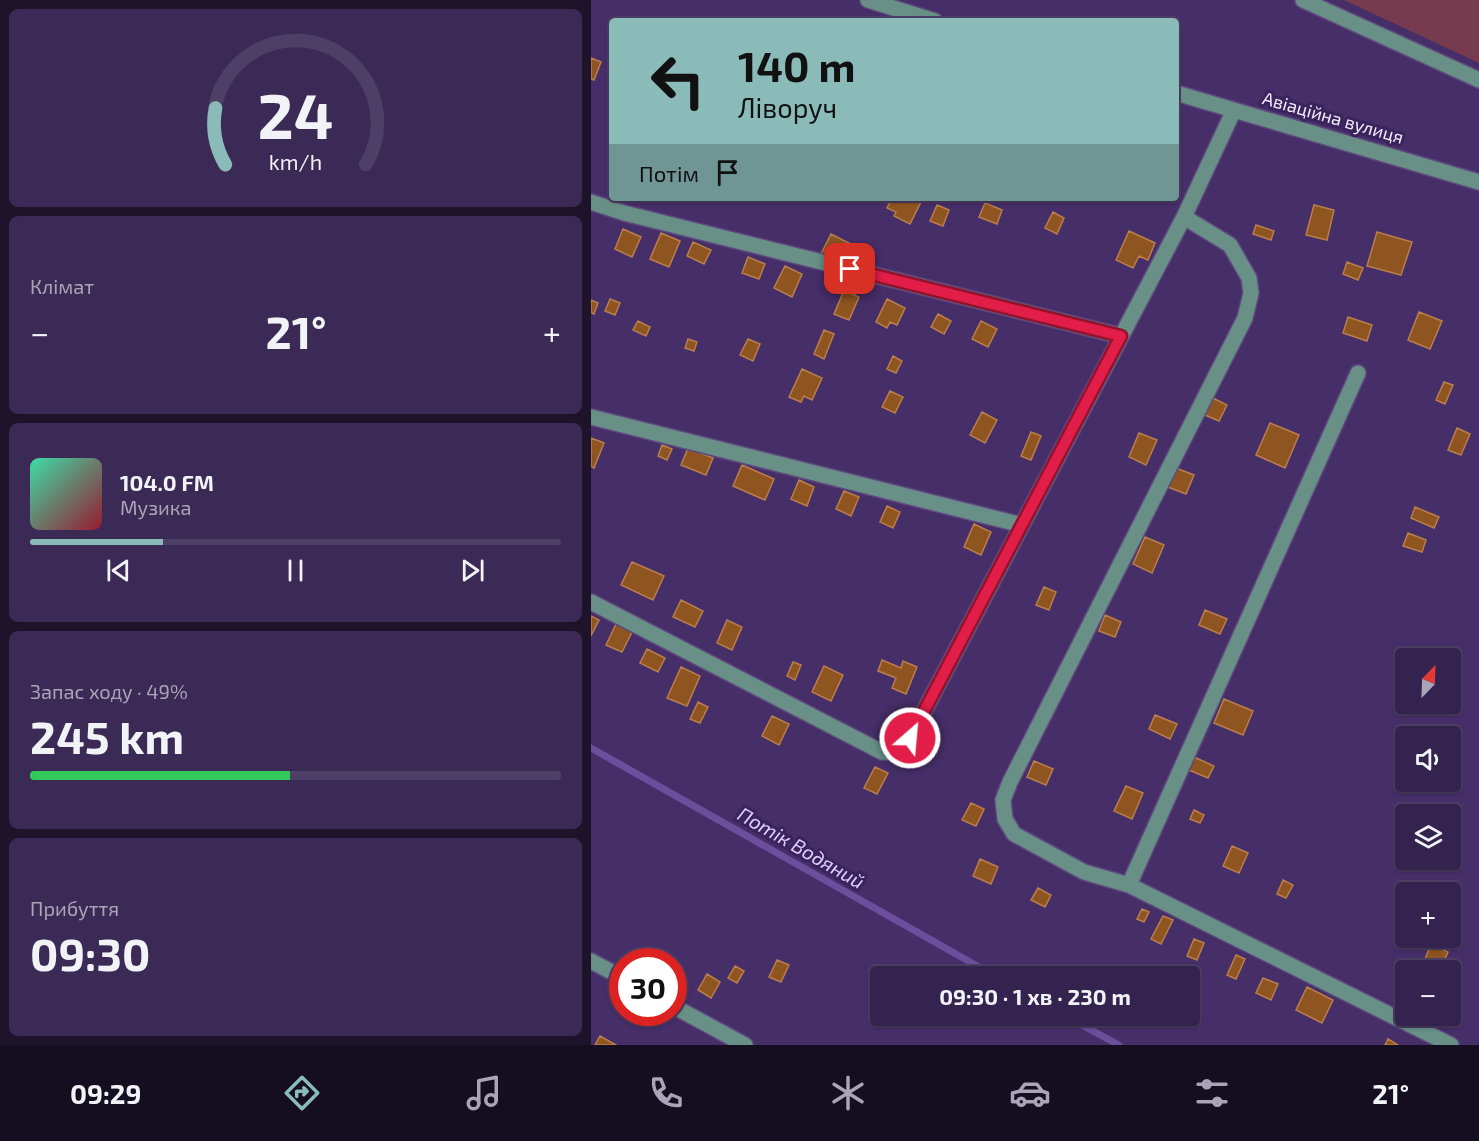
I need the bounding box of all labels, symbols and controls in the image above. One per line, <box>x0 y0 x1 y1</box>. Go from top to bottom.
text: 140 m <box>738 40 855 90</box>
icon: left <box>639 42 717 120</box>
text: 24 <box>257 77 333 152</box>
street label: Авіаційна вулиця <box>1260 86 1406 148</box>
text: Ліворуч <box>738 91 837 123</box>
text: km/h <box>269 149 322 174</box>
icon: arrive <box>711 156 744 189</box>
text: Потім <box>639 160 699 186</box>
pin <box>824 243 875 294</box>
icon: arrive <box>833 252 866 285</box>
text: Клімат <box>30 274 94 298</box>
text: 21° <box>266 304 327 358</box>
text: − <box>30 312 49 352</box>
text: + <box>543 312 561 352</box>
text: 104.0 FM <box>120 469 214 495</box>
text: Музика <box>120 495 192 519</box>
icon: previous <box>102 554 135 587</box>
icon: pause <box>279 554 312 587</box>
icon: next <box>456 554 489 587</box>
north arrow <box>1395 648 1461 714</box>
map controls <box>1395 648 1461 1026</box>
text: Запас ходу · 49% <box>30 679 188 703</box>
position arrow <box>878 706 942 770</box>
text: 245 km <box>30 709 184 763</box>
button: sound <box>1395 726 1461 792</box>
water label: Потік Водяний <box>734 801 869 893</box>
button: layers <box>1395 804 1461 870</box>
button: + <box>1395 882 1461 948</box>
text: Прибуття <box>30 896 119 920</box>
text: 09:30 <box>30 926 150 980</box>
speed limit sign: 30 <box>609 948 687 1026</box>
button: − <box>1395 960 1461 1026</box>
text: 09:30 · 1 хв · 230 m <box>939 983 1131 1009</box>
icon: directions <box>281 1072 323 1114</box>
icon: music <box>463 1072 505 1114</box>
icon: phone <box>645 1072 687 1114</box>
icon: climate <box>827 1072 869 1114</box>
icon: car <box>1009 1072 1051 1114</box>
icon: filters <box>1191 1072 1233 1114</box>
text: 09:29 <box>70 1077 141 1109</box>
text: 21° <box>1372 1077 1409 1109</box>

